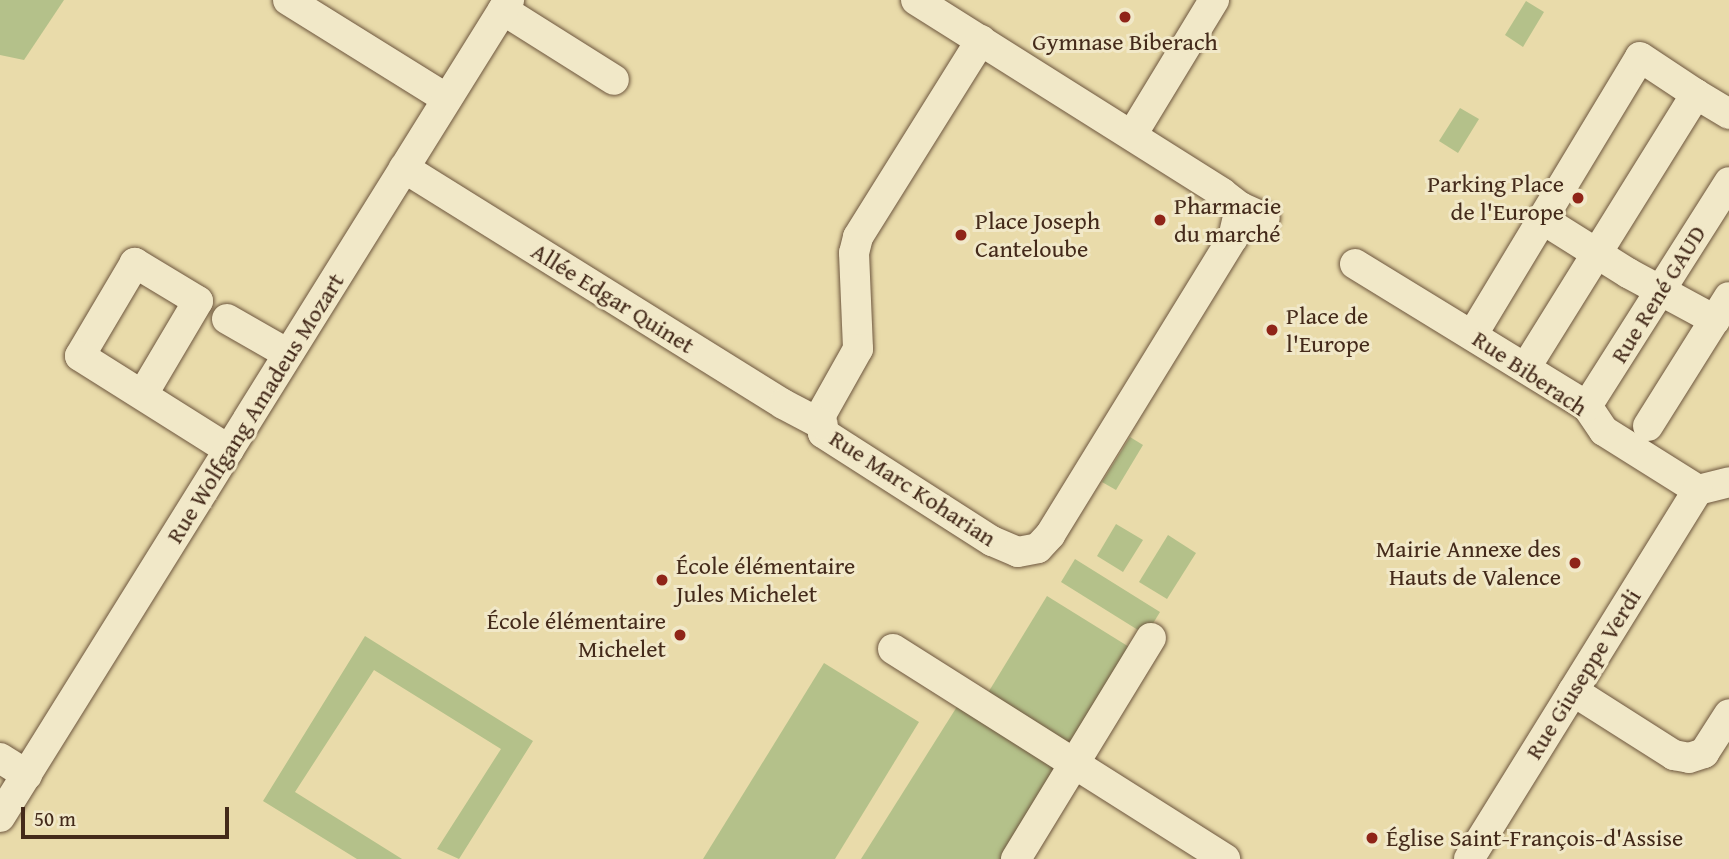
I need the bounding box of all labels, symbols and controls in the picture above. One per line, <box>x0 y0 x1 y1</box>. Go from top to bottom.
marker: Gymnase Biberach <box>1117 9 1133 25</box>
place label: Gymnase Biberach <box>1032 28 1218 56</box>
place label: Parking Place de l'Europe <box>1427 170 1564 226</box>
marker: Parking Place de l'Europe <box>1570 190 1586 206</box>
place label: Pharmacie du marché <box>1174 192 1281 248</box>
place label: Place Joseph Canteloube <box>975 207 1100 263</box>
marker: Pharmacie du marché <box>1152 212 1168 228</box>
street label: Rue René GAUD <box>1604 220 1712 368</box>
marker: Place Joseph Canteloube <box>953 227 969 243</box>
street label: Allée Edgar Quinet <box>526 236 700 360</box>
street label: Rue Wolfgang Amadeus Mozart <box>160 268 350 548</box>
place label: Place de l'Europe <box>1286 302 1370 358</box>
marker: Place de l'Europe <box>1264 322 1280 338</box>
street label: Rue Biberach <box>1467 324 1593 422</box>
street label: Rue Marc Koharian <box>824 423 1002 553</box>
place label: Mairie Annexe des Hauts de Valence <box>1376 535 1561 591</box>
place label: École élémentaire Jules Michelet <box>676 552 855 608</box>
marker: Mairie Annexe des Hauts de Valence <box>1567 555 1583 571</box>
marker: École élémentaire Jules Michelet <box>654 572 670 588</box>
street label: Rue Giuseppe Verdi <box>1519 584 1647 764</box>
place label: École élémentaire Michelet <box>487 607 666 663</box>
marker: École élémentaire Michelet <box>672 627 688 643</box>
scale bar <box>24 792 233 836</box>
text: 50 m <box>34 803 76 834</box>
place label: Église Saint-François-d'Assise <box>1386 824 1683 852</box>
marker: Église Saint-François-d'Assise <box>1364 830 1380 846</box>

